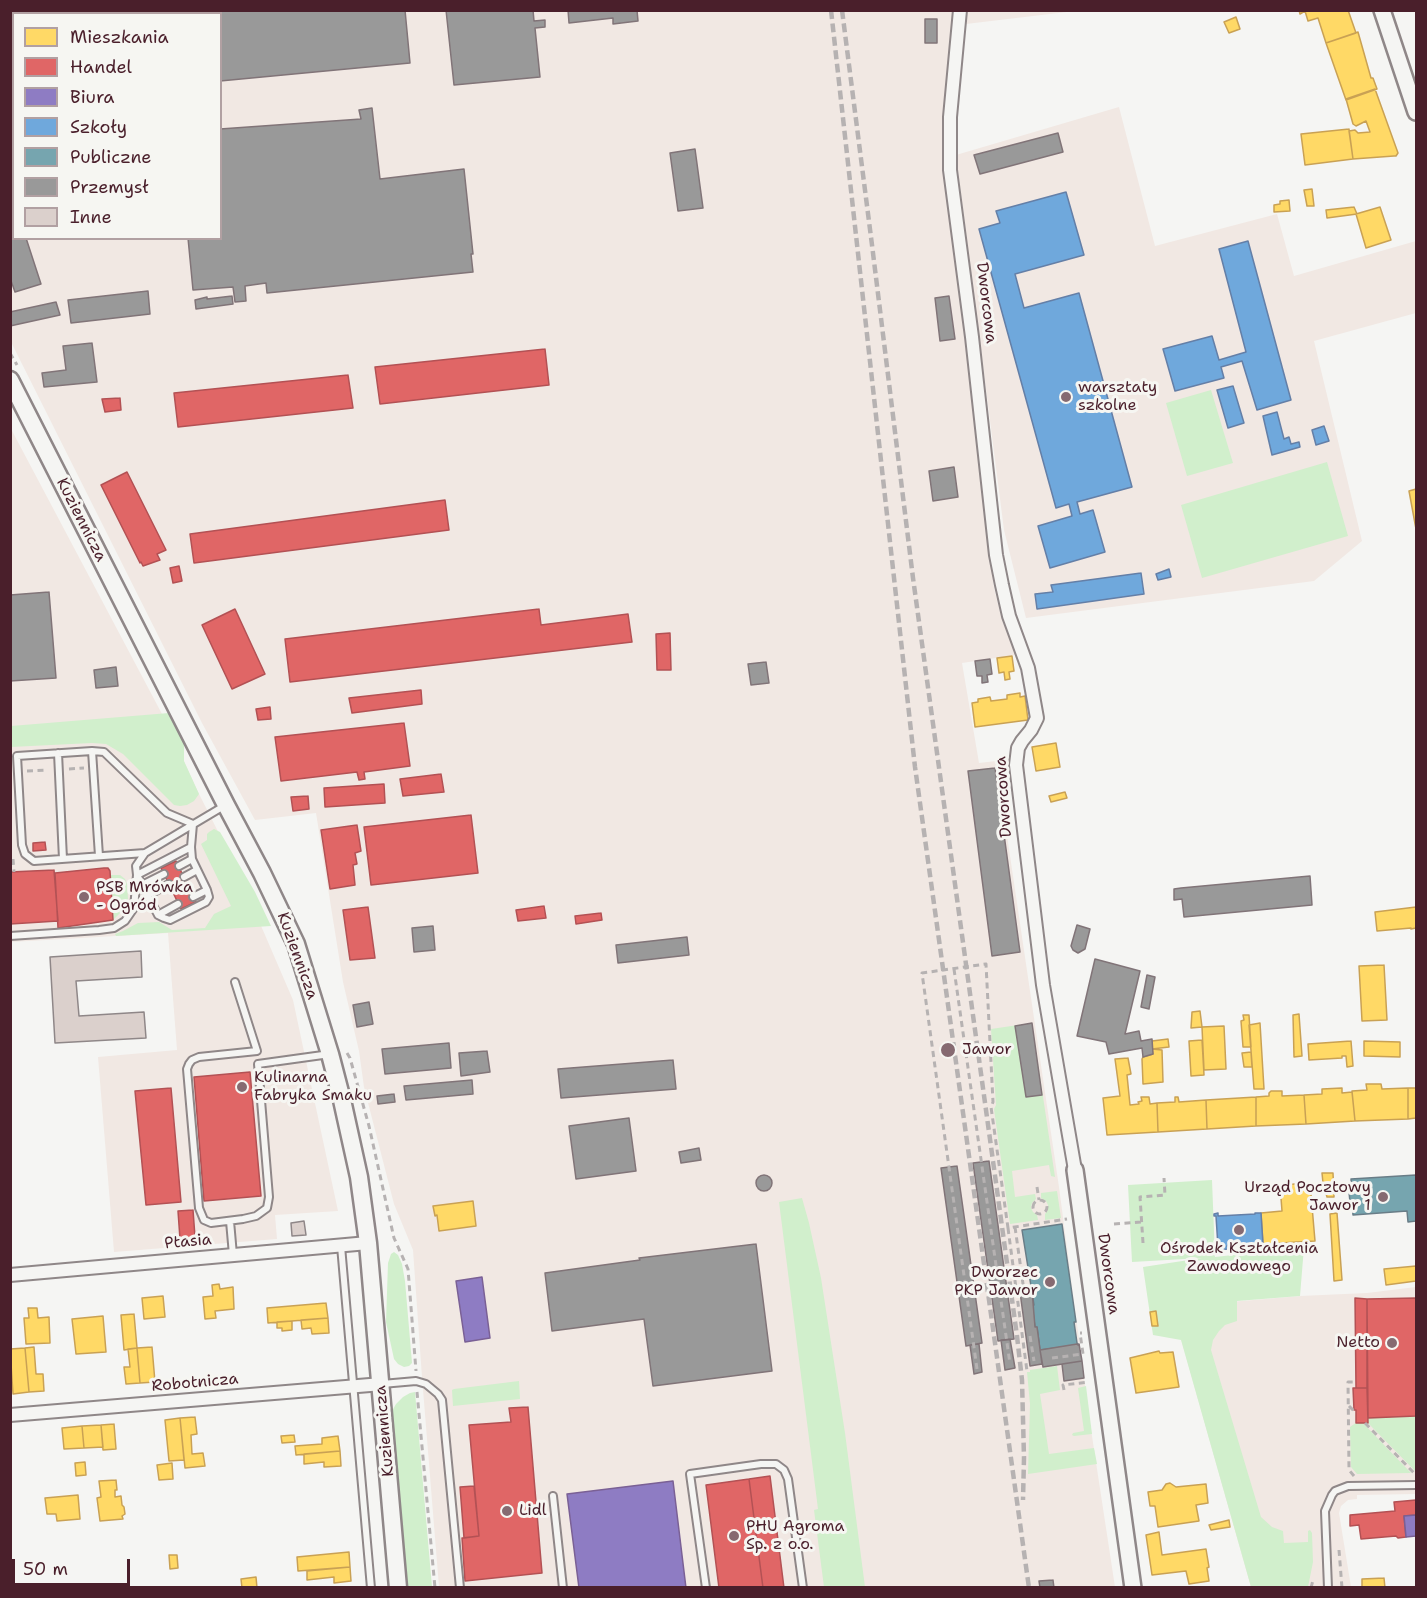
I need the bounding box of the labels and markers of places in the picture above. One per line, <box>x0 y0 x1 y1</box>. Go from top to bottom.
place label: warsztaty szkolne <box>1078 378 1157 416</box>
marker: warsztaty szkolne <box>1059 390 1073 404</box>
place label: PSB Mrówka - Ogród <box>96 878 193 916</box>
marker: PSB Mrówka - Ogród <box>77 890 91 904</box>
place label: Jawor <box>962 1040 1012 1060</box>
marker: Jawor <box>939 1041 957 1059</box>
place label: Kulinarna Fabryka Smaku <box>254 1068 372 1106</box>
marker: Kulinarna Fabryka Smaku <box>235 1080 249 1094</box>
place label: Urząd Pocztowy Jawor 1 <box>1244 1178 1371 1216</box>
marker: Urząd Pocztowy Jawor 1 <box>1376 1190 1390 1204</box>
marker: Ośrodek Kształcenia Zawodowego <box>1232 1223 1246 1237</box>
place label: Ośrodek Kształcenia Zawodowego <box>1160 1239 1318 1277</box>
place label: Dworzec PKP Jawor <box>954 1263 1038 1301</box>
marker: Dworzec PKP Jawor <box>1043 1275 1057 1289</box>
place label: Netto <box>1336 1333 1380 1353</box>
marker: Netto <box>1385 1336 1399 1350</box>
place label: Lidl <box>519 1501 547 1521</box>
marker: Lidl <box>500 1504 514 1518</box>
place label: PHU Agroma Sp. z o.o. <box>746 1517 844 1555</box>
marker: PHU Agroma Sp. z o.o. <box>727 1529 741 1543</box>

